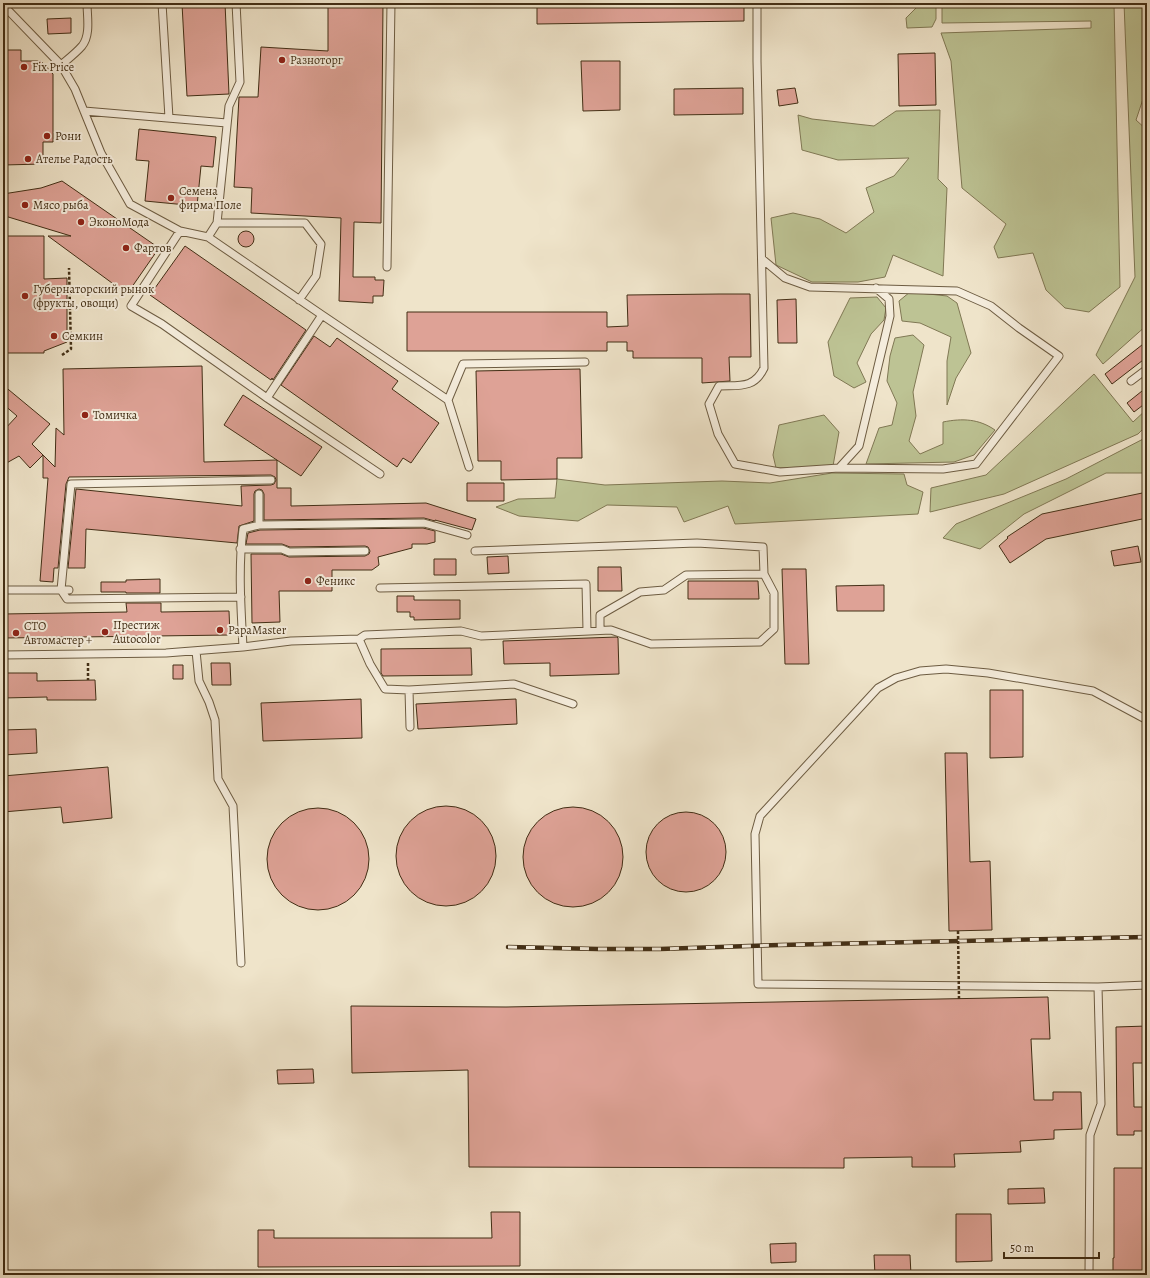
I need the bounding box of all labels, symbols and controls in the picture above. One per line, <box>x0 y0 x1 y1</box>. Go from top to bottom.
place label: Разноторг <box>290 52 343 68</box>
marker: Разноторг <box>277 55 287 65</box>
place label: Fix Price <box>32 59 74 75</box>
marker: Fix Price <box>19 62 29 72</box>
place label: Рони <box>55 128 81 144</box>
marker: Рони <box>42 131 52 141</box>
place label: Ателье Радость <box>35 151 113 167</box>
marker: Ателье Радость <box>23 154 33 164</box>
place label: Семена фирма Поле <box>179 183 241 213</box>
marker: Семена фирма Поле <box>166 193 176 203</box>
place label: Мясо рыба <box>33 197 89 213</box>
marker: Мясо рыба <box>20 200 30 210</box>
place label: ЭконоМода <box>89 214 149 230</box>
marker: ЭконоМода <box>76 217 86 227</box>
place label: Фартов <box>134 240 172 256</box>
marker: Фартов <box>121 243 131 253</box>
place label: Губернаторский рынок (фрукты, овощи) <box>33 281 154 311</box>
marker: Губернаторский рынок (фрукты, овощи) <box>20 291 30 301</box>
place label: Семкин <box>62 328 103 344</box>
marker: Семкин <box>49 331 59 341</box>
place label: Томичка <box>93 407 138 423</box>
marker: Томичка <box>80 410 90 420</box>
place label: Феникс <box>316 573 355 589</box>
marker: Феникс <box>303 576 313 586</box>
place label: Престиж Autocolor <box>112 617 161 647</box>
place label: СТО Автомастер + <box>23 618 92 648</box>
place label: PapaMaster <box>228 622 287 638</box>
marker: PapaMaster <box>215 625 225 635</box>
marker: Престиж Autocolor <box>100 627 110 637</box>
marker: СТО Автомастер + <box>11 628 21 638</box>
scale bar <box>1004 1234 1099 1260</box>
text: 50 m <box>1010 1240 1034 1256</box>

